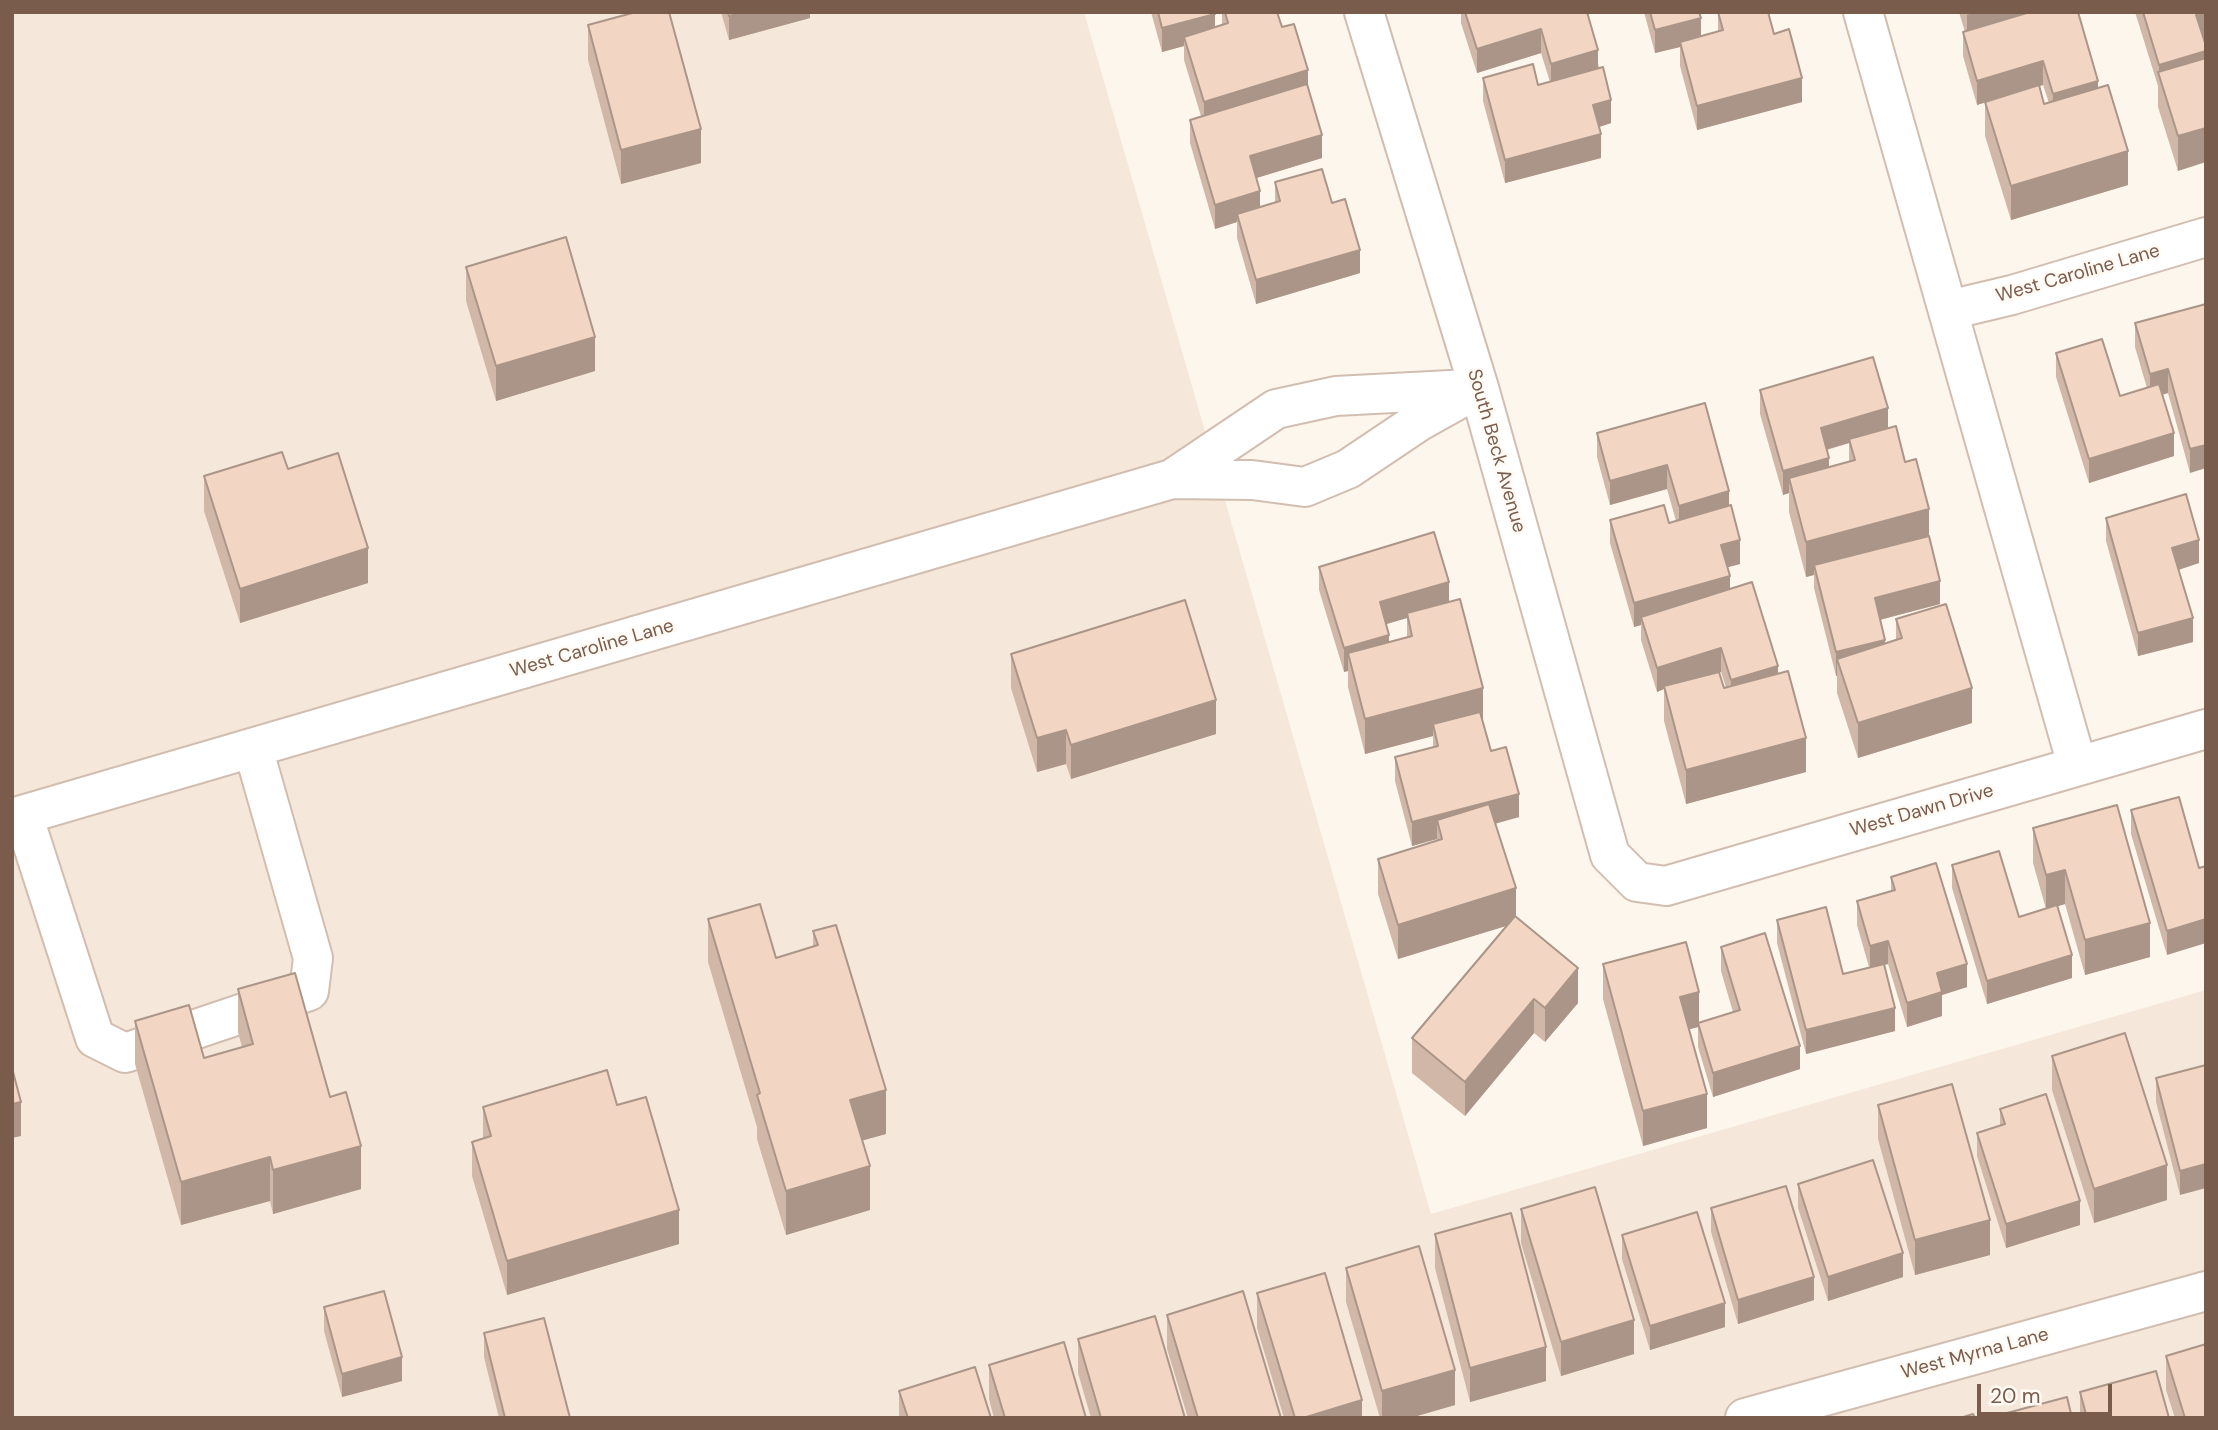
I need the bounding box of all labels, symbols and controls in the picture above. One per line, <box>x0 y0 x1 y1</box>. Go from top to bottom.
street label: West Caroline Lane <box>1993 240 2163 308</box>
street label: South Beck Avenue <box>1462 367 1530 535</box>
street label: West Caroline Lane <box>507 615 677 683</box>
street label: West Dawn Drive <box>1847 780 1997 842</box>
street label: West Myrna Lane <box>1899 1323 2051 1385</box>
scale bar <box>1980 1370 2115 1414</box>
text: 20 m <box>1990 1382 2041 1410</box>

